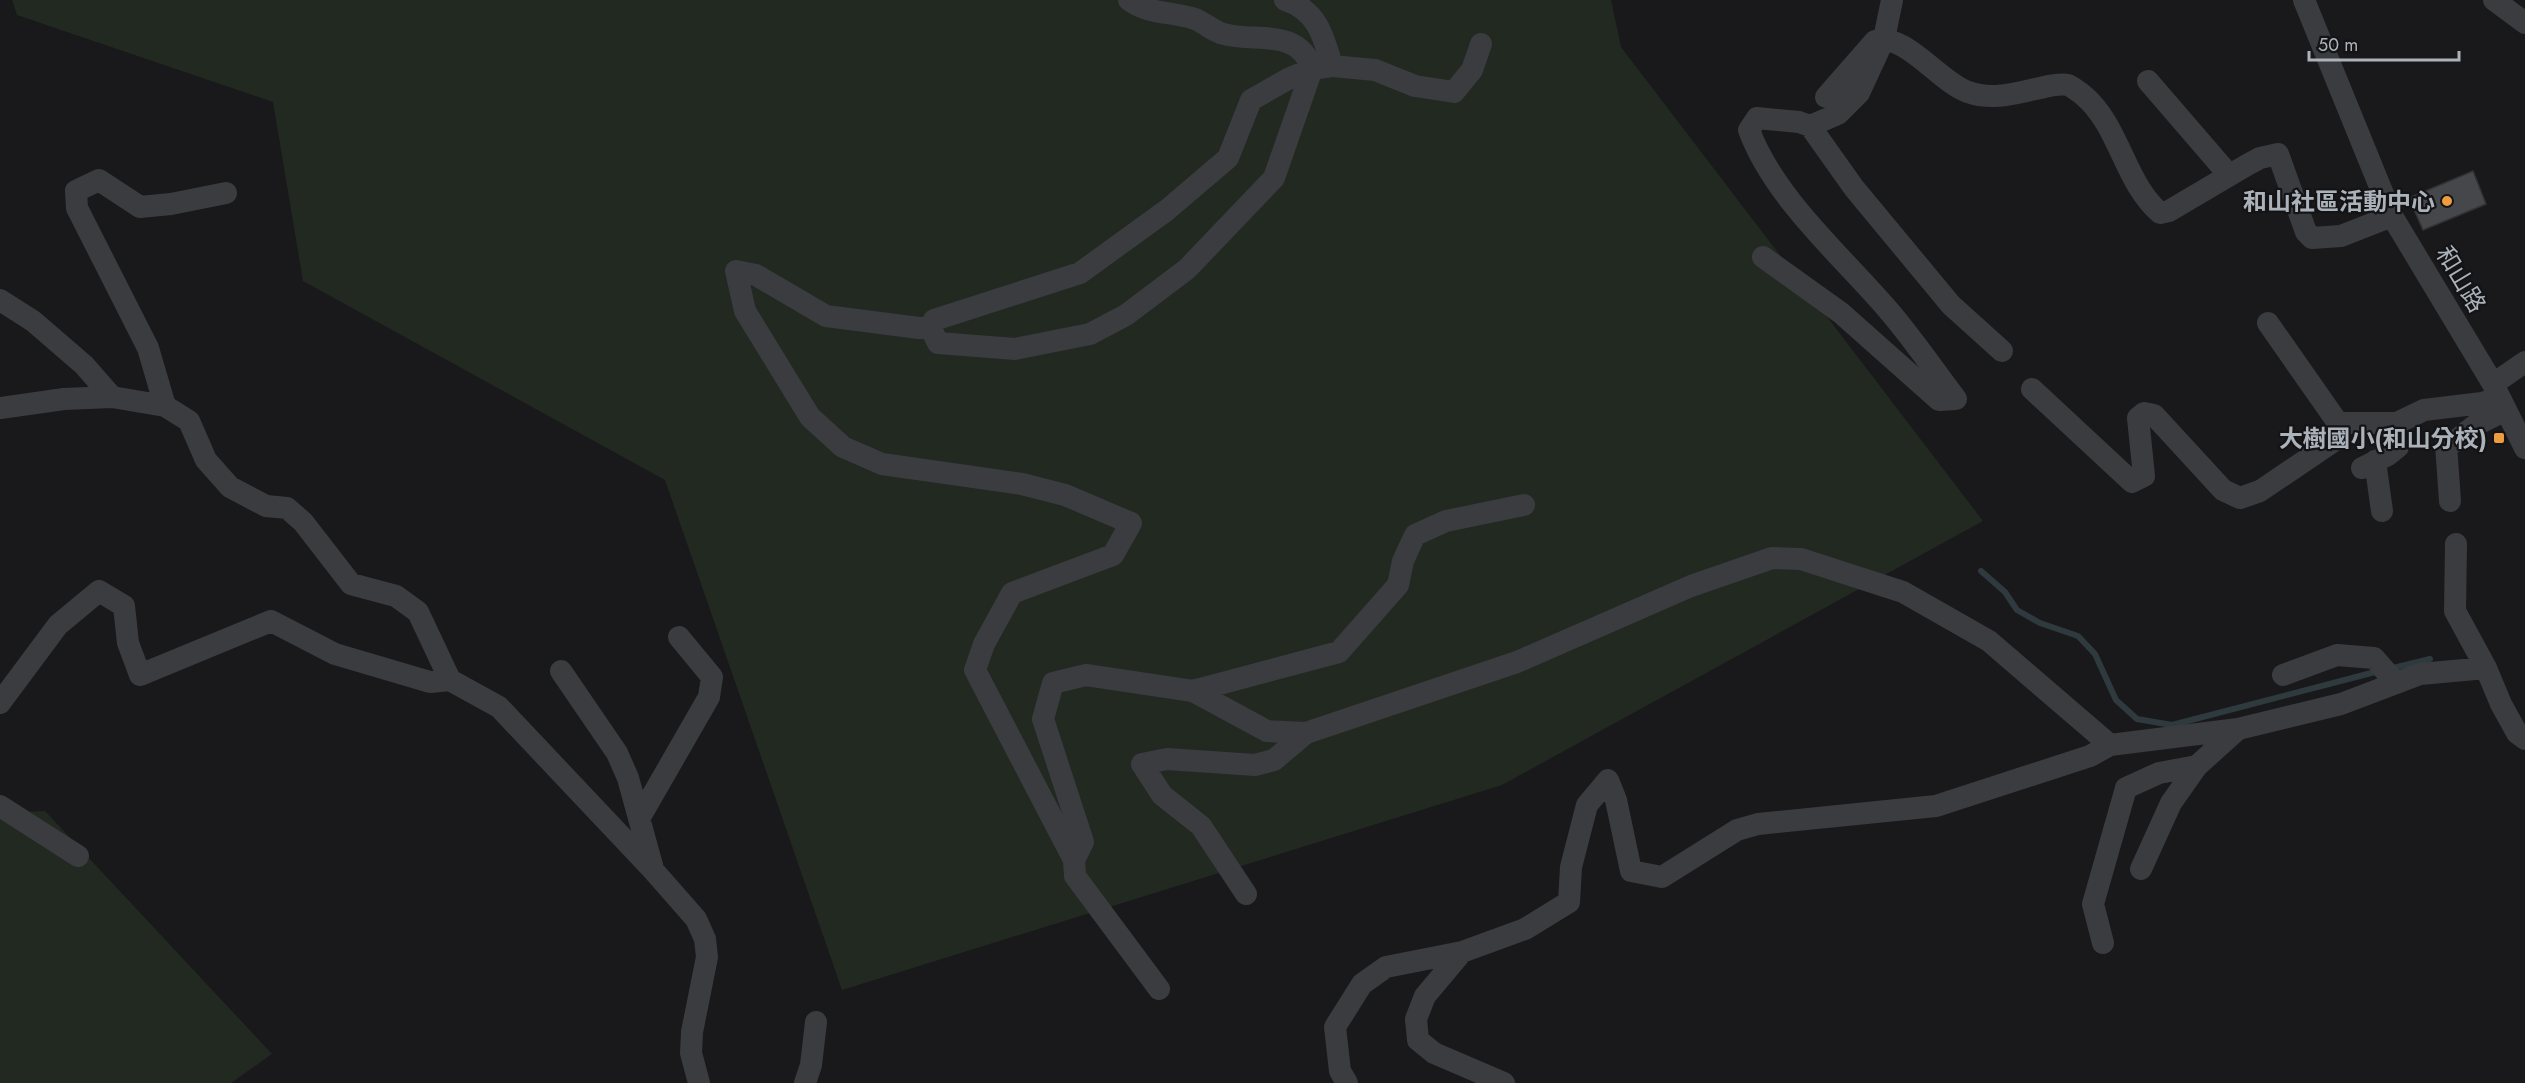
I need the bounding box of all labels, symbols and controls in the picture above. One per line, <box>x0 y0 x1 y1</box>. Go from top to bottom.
scale bar <box>2309 24 2459 62</box>
text: 50 m <box>2318 32 2358 58</box>
place label: 和山社區活動中心 <box>2243 184 2435 219</box>
marker: 和山社區活動中心 <box>2440 194 2454 208</box>
street label: 和山路 <box>2427 239 2495 319</box>
place label: 大樹國小(和山分校) <box>2279 421 2487 456</box>
marker: 大樹國小(和山分校) <box>2492 431 2506 445</box>

